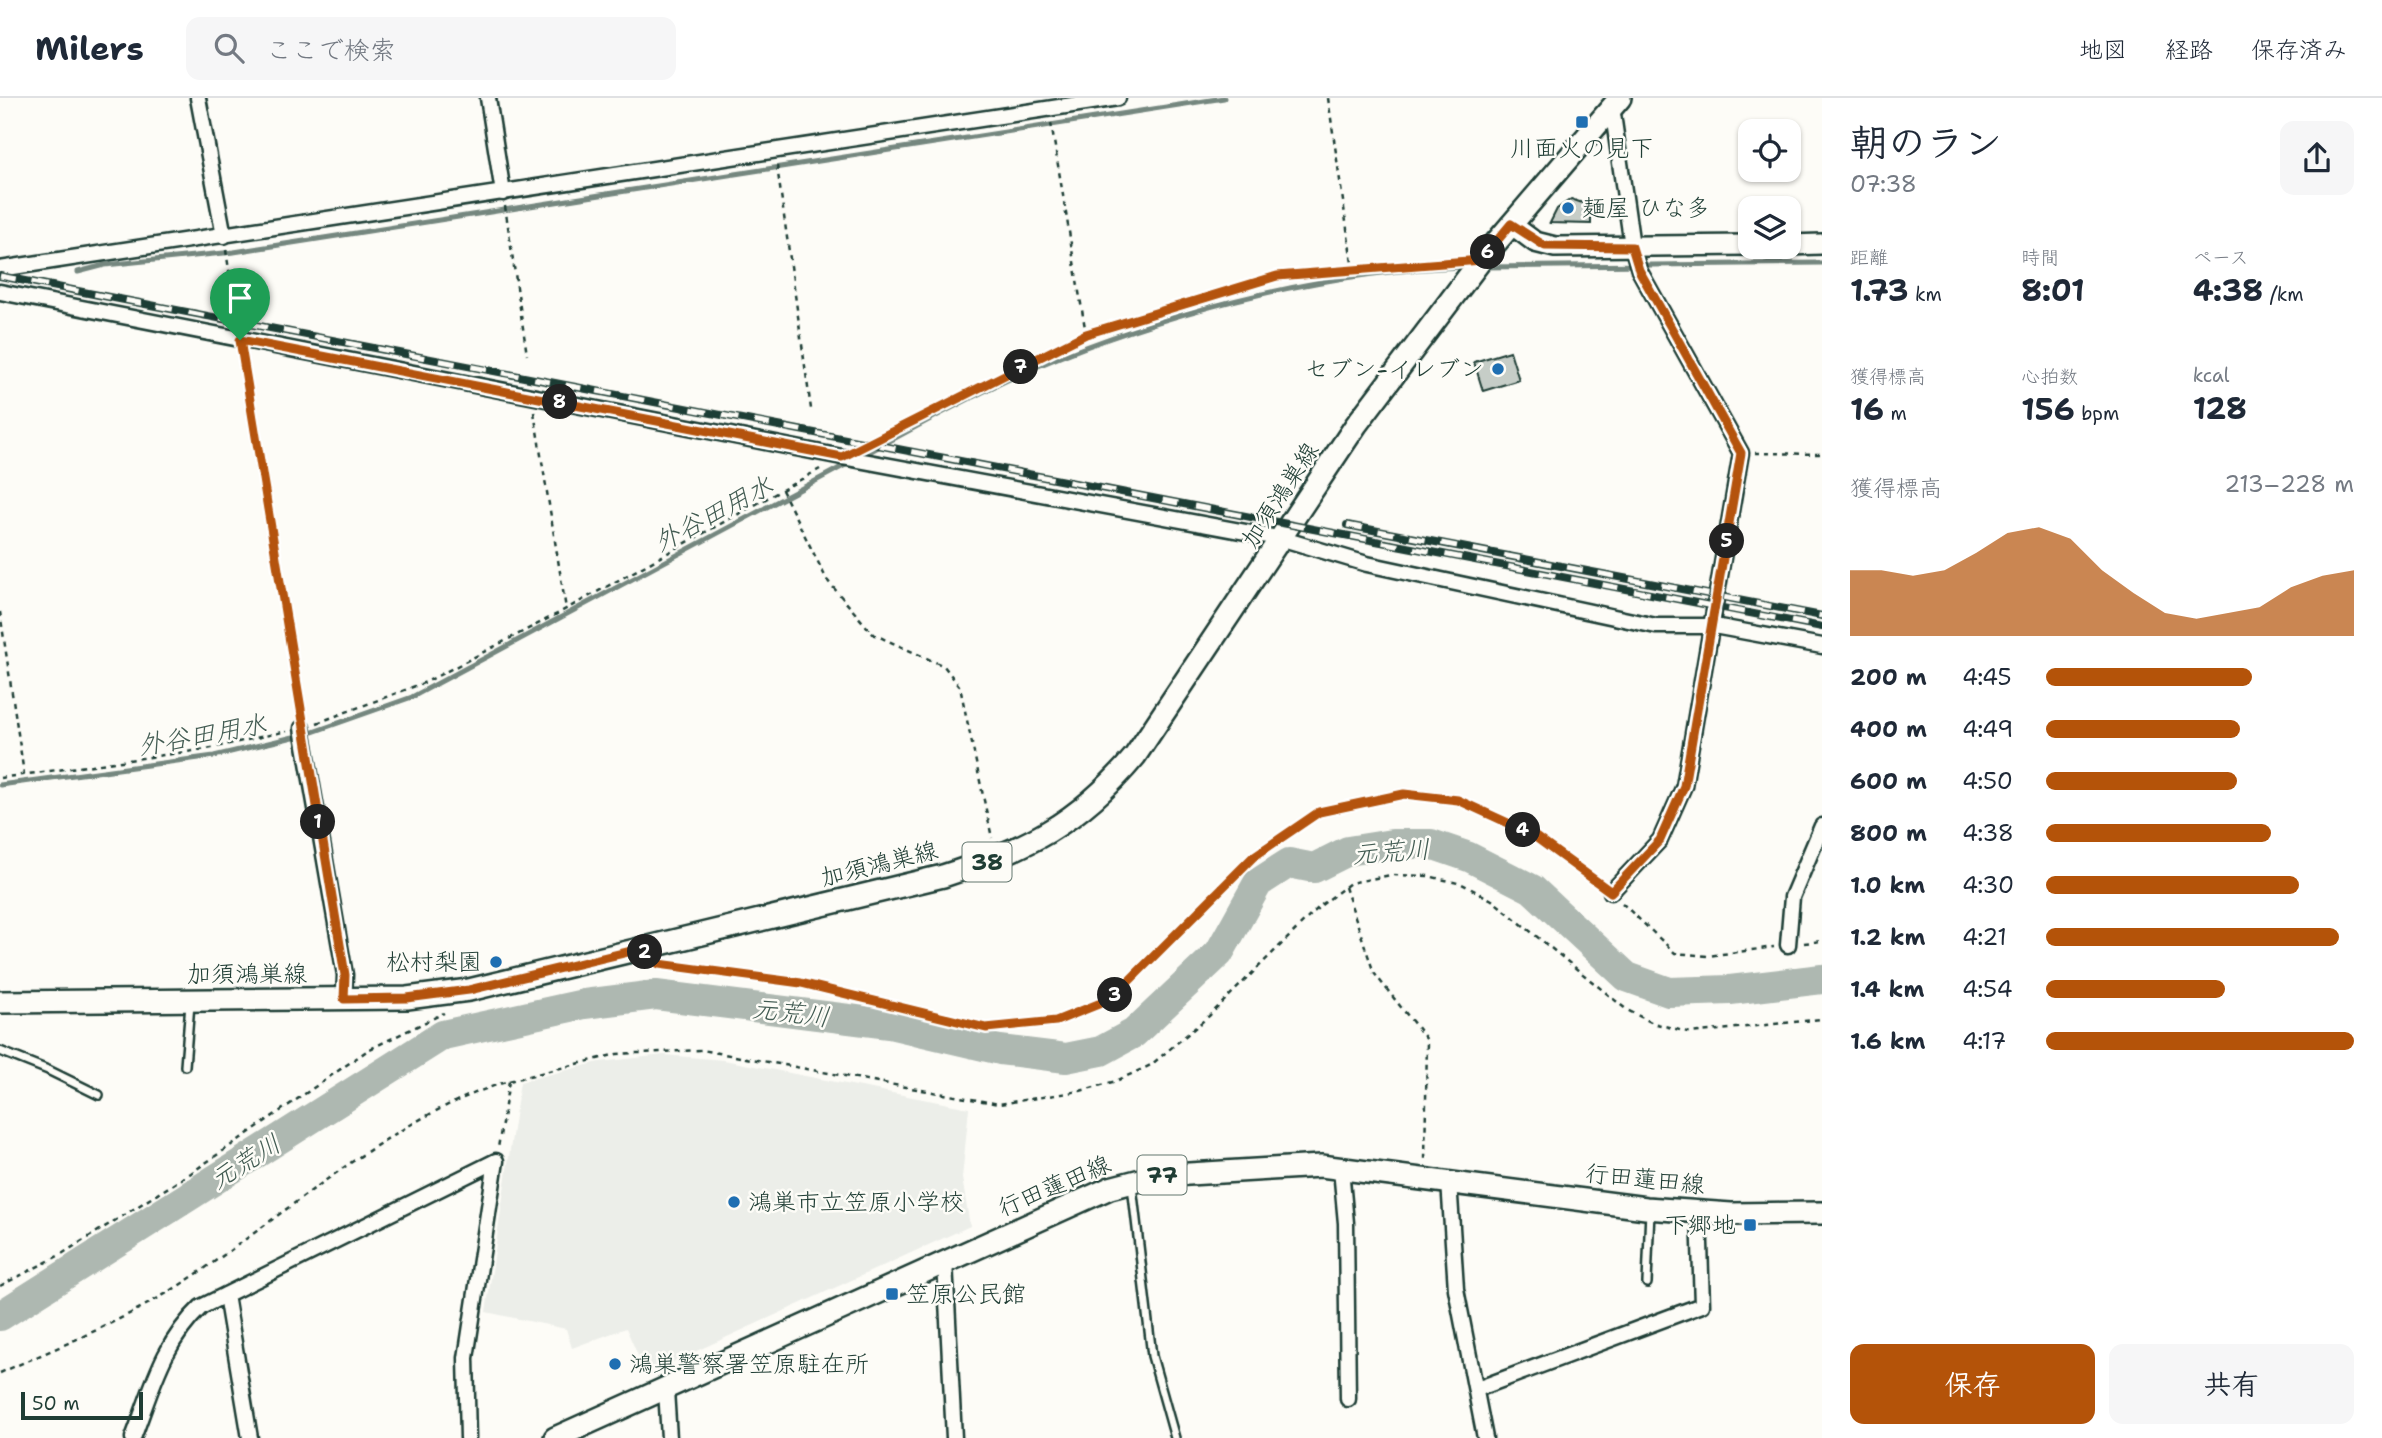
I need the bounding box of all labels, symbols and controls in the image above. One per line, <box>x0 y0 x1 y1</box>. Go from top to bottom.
search box <box>186 17 676 80</box>
text: Milers <box>35 26 144 71</box>
icon: search <box>210 29 248 67</box>
text: ここで検索 <box>266 32 396 67</box>
text: 地図 <box>2079 34 2127 66</box>
text: 経路 <box>2165 34 2213 66</box>
text: 保存済み <box>2251 34 2347 66</box>
marker: 川面火の見下 <box>1574 114 1590 130</box>
text: 朝のラン <box>1850 117 2002 168</box>
map controls <box>1738 119 1801 259</box>
button: locate <box>1738 119 1801 182</box>
button: share <box>2280 121 2354 195</box>
place label: 川面火の見下 <box>1510 132 1654 164</box>
text: 07:38 <box>1850 169 1917 199</box>
place label: 麺屋 ひな多 <box>1582 192 1710 224</box>
button: layers <box>1738 196 1801 259</box>
marker: 麺屋 ひな多 <box>1560 200 1576 216</box>
pin: 6 <box>1470 234 1506 270</box>
text: 6 <box>1481 239 1494 264</box>
text: 距離 <box>1850 245 1888 270</box>
text: 時間 <box>2021 245 2059 270</box>
text: ペース <box>2193 245 2249 270</box>
pin <box>210 268 270 340</box>
text: 1.73 <box>1850 270 1908 311</box>
text: 8:01 <box>2021 270 2085 311</box>
text: 4:38 <box>2193 270 2263 311</box>
icon: arrive <box>221 279 259 317</box>
text: km <box>1908 282 1942 307</box>
text: /km <box>2263 282 2304 307</box>
pin: 7 <box>1004 350 1038 384</box>
place label: セブン-イレブン <box>1304 353 1484 385</box>
text: 7 <box>1014 354 1027 379</box>
marker: セブン-イレブン <box>1490 361 1506 377</box>
text: kcal <box>2193 363 2230 388</box>
text: 獲得標高 <box>1850 364 1926 389</box>
text: 心拍数 <box>2021 364 2078 389</box>
pin: 8 <box>542 384 578 420</box>
text: 128 <box>2193 388 2247 429</box>
text: 8 <box>553 389 566 414</box>
text: 16 <box>1850 389 1884 430</box>
text: 156 <box>2021 389 2075 430</box>
text: m <box>1884 401 1907 426</box>
text: bpm <box>2075 401 2119 426</box>
street label: 加須鴻巣線 <box>1234 436 1326 554</box>
water label: 外谷田用水 <box>647 467 779 559</box>
text: 213–228 m <box>2224 469 2354 499</box>
text: 獲得標高 <box>1850 473 1942 503</box>
pin: 5 <box>1710 524 1744 558</box>
text: 5 <box>1721 528 1732 553</box>
text: 200 m <box>1850 662 1927 692</box>
text: 4:45 <box>1962 662 2012 692</box>
water label: 外谷田用水 <box>135 705 269 763</box>
text: 400 m <box>1850 714 1927 744</box>
text: 4:49 <box>1962 714 2013 744</box>
text: 600 m <box>1850 766 1927 796</box>
text: 4:50 <box>1962 766 2013 796</box>
pin: 1 <box>300 804 336 840</box>
text: 1 <box>313 809 322 834</box>
pin: 4 <box>1506 812 1540 848</box>
text: 4 <box>1516 817 1529 842</box>
text: 800 m <box>1850 818 1927 848</box>
text: 4:38 <box>1962 818 2014 848</box>
water label: 元荒川 <box>1351 831 1431 871</box>
street label: 加須鴻巣線 <box>817 834 941 894</box>
road number: 38 <box>962 842 1012 882</box>
text: 1.0 km <box>1850 870 1925 900</box>
text: 4:30 <box>1962 870 2014 900</box>
text: 1.2 km <box>1850 922 1926 952</box>
text: 4:21 <box>1962 922 2007 952</box>
pin: 2 <box>628 934 662 970</box>
text: 2 <box>638 939 651 964</box>
place label: 松村梨園 <box>386 946 482 978</box>
marker: 松村梨園 <box>488 954 504 970</box>
street label: 加須鴻巣線 <box>187 958 307 990</box>
text: 1.4 km <box>1850 974 1924 1004</box>
text: 4:54 <box>1962 974 2013 1004</box>
pin: 3 <box>1098 978 1132 1012</box>
text: 3 <box>1108 982 1121 1007</box>
water label: 元荒川 <box>750 990 832 1034</box>
text: 1.6 km <box>1850 1026 1925 1056</box>
text: 4:17 <box>1962 1026 2006 1056</box>
water label: 元荒川 <box>203 1125 287 1197</box>
street label: 行田蓮田線 <box>993 1148 1115 1224</box>
road number: 77 <box>1138 1156 1186 1194</box>
street label: 行田蓮田線 <box>1584 1157 1706 1201</box>
place label: 鴻巣市立笠原小学校 <box>748 1186 964 1218</box>
marker: 鴻巣市立笠原小学校 <box>726 1194 742 1210</box>
place label: 下郷地 <box>1664 1209 1736 1241</box>
marker: 下郷地 <box>1742 1217 1758 1233</box>
place label: 笠原公民館 <box>906 1278 1026 1310</box>
marker: 笠原公民館 <box>884 1286 900 1302</box>
button: 保存 <box>1850 1344 2095 1424</box>
button: 共有 <box>2109 1344 2354 1424</box>
place label: 鴻巣警察署笠原駐在所 <box>629 1348 869 1380</box>
marker: 鴻巣警察署笠原駐在所 <box>607 1356 623 1372</box>
scale bar <box>21 1389 144 1421</box>
text: 50 m <box>32 1391 80 1416</box>

